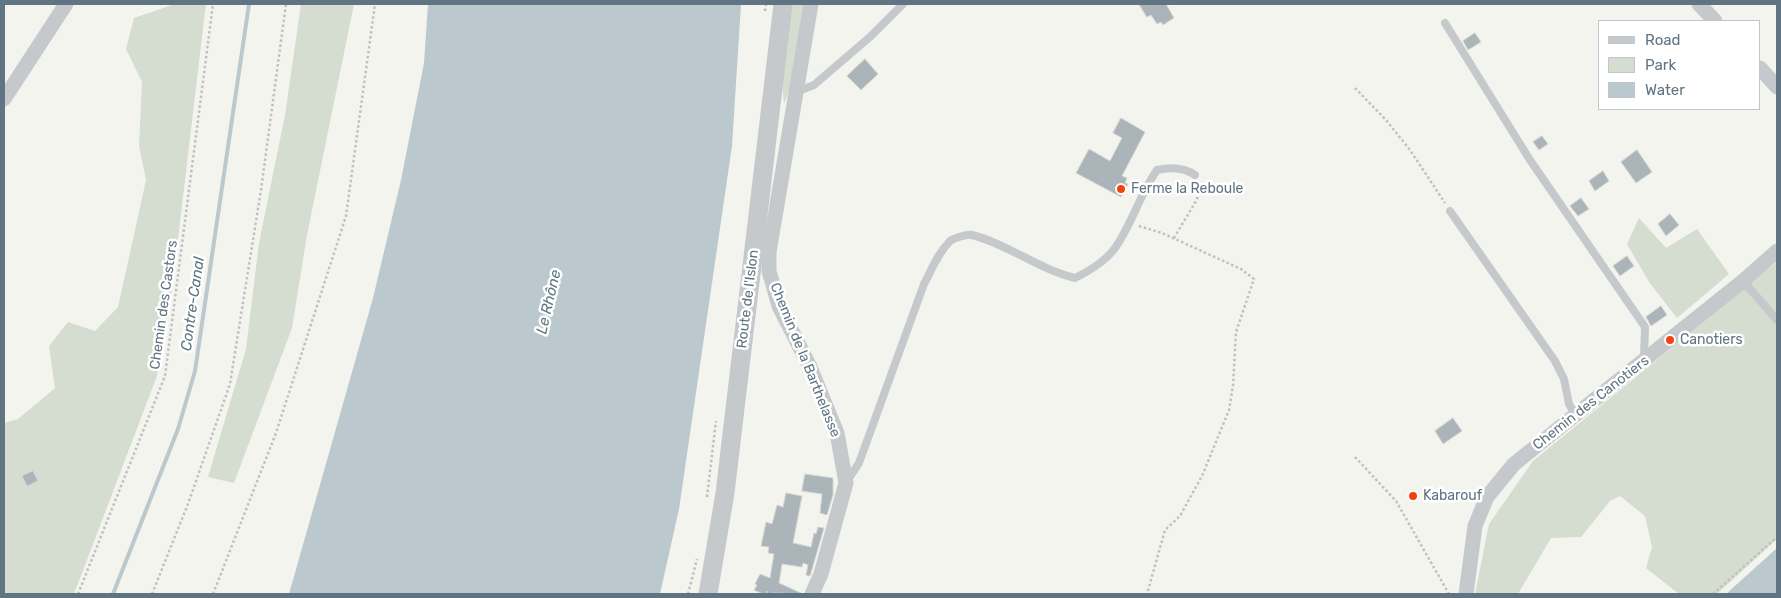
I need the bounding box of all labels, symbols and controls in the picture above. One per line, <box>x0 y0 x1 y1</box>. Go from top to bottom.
legend <box>1598 20 1761 110</box>
text: Road <box>1645 31 1681 49</box>
text: Park <box>1645 56 1676 74</box>
text: Water <box>1645 81 1685 99</box>
place label: Ferme la Reboule <box>1131 181 1243 197</box>
marker: Ferme la Reboule <box>1115 183 1127 195</box>
street label: Chemin des Castors <box>147 239 181 371</box>
street label: Route de l'Islon <box>734 249 762 349</box>
water label: Contre-Canal <box>177 256 209 352</box>
water label: Le Rhône <box>533 268 565 336</box>
street label: Chemin de la Barthelasse <box>766 280 844 440</box>
place label: Canotiers <box>1680 332 1743 348</box>
marker: Canotiers <box>1664 334 1676 346</box>
street label: Chemin des Canotiers <box>1530 352 1652 454</box>
place label: Kabarouf <box>1423 488 1482 504</box>
marker: Kabarouf <box>1407 490 1419 502</box>

